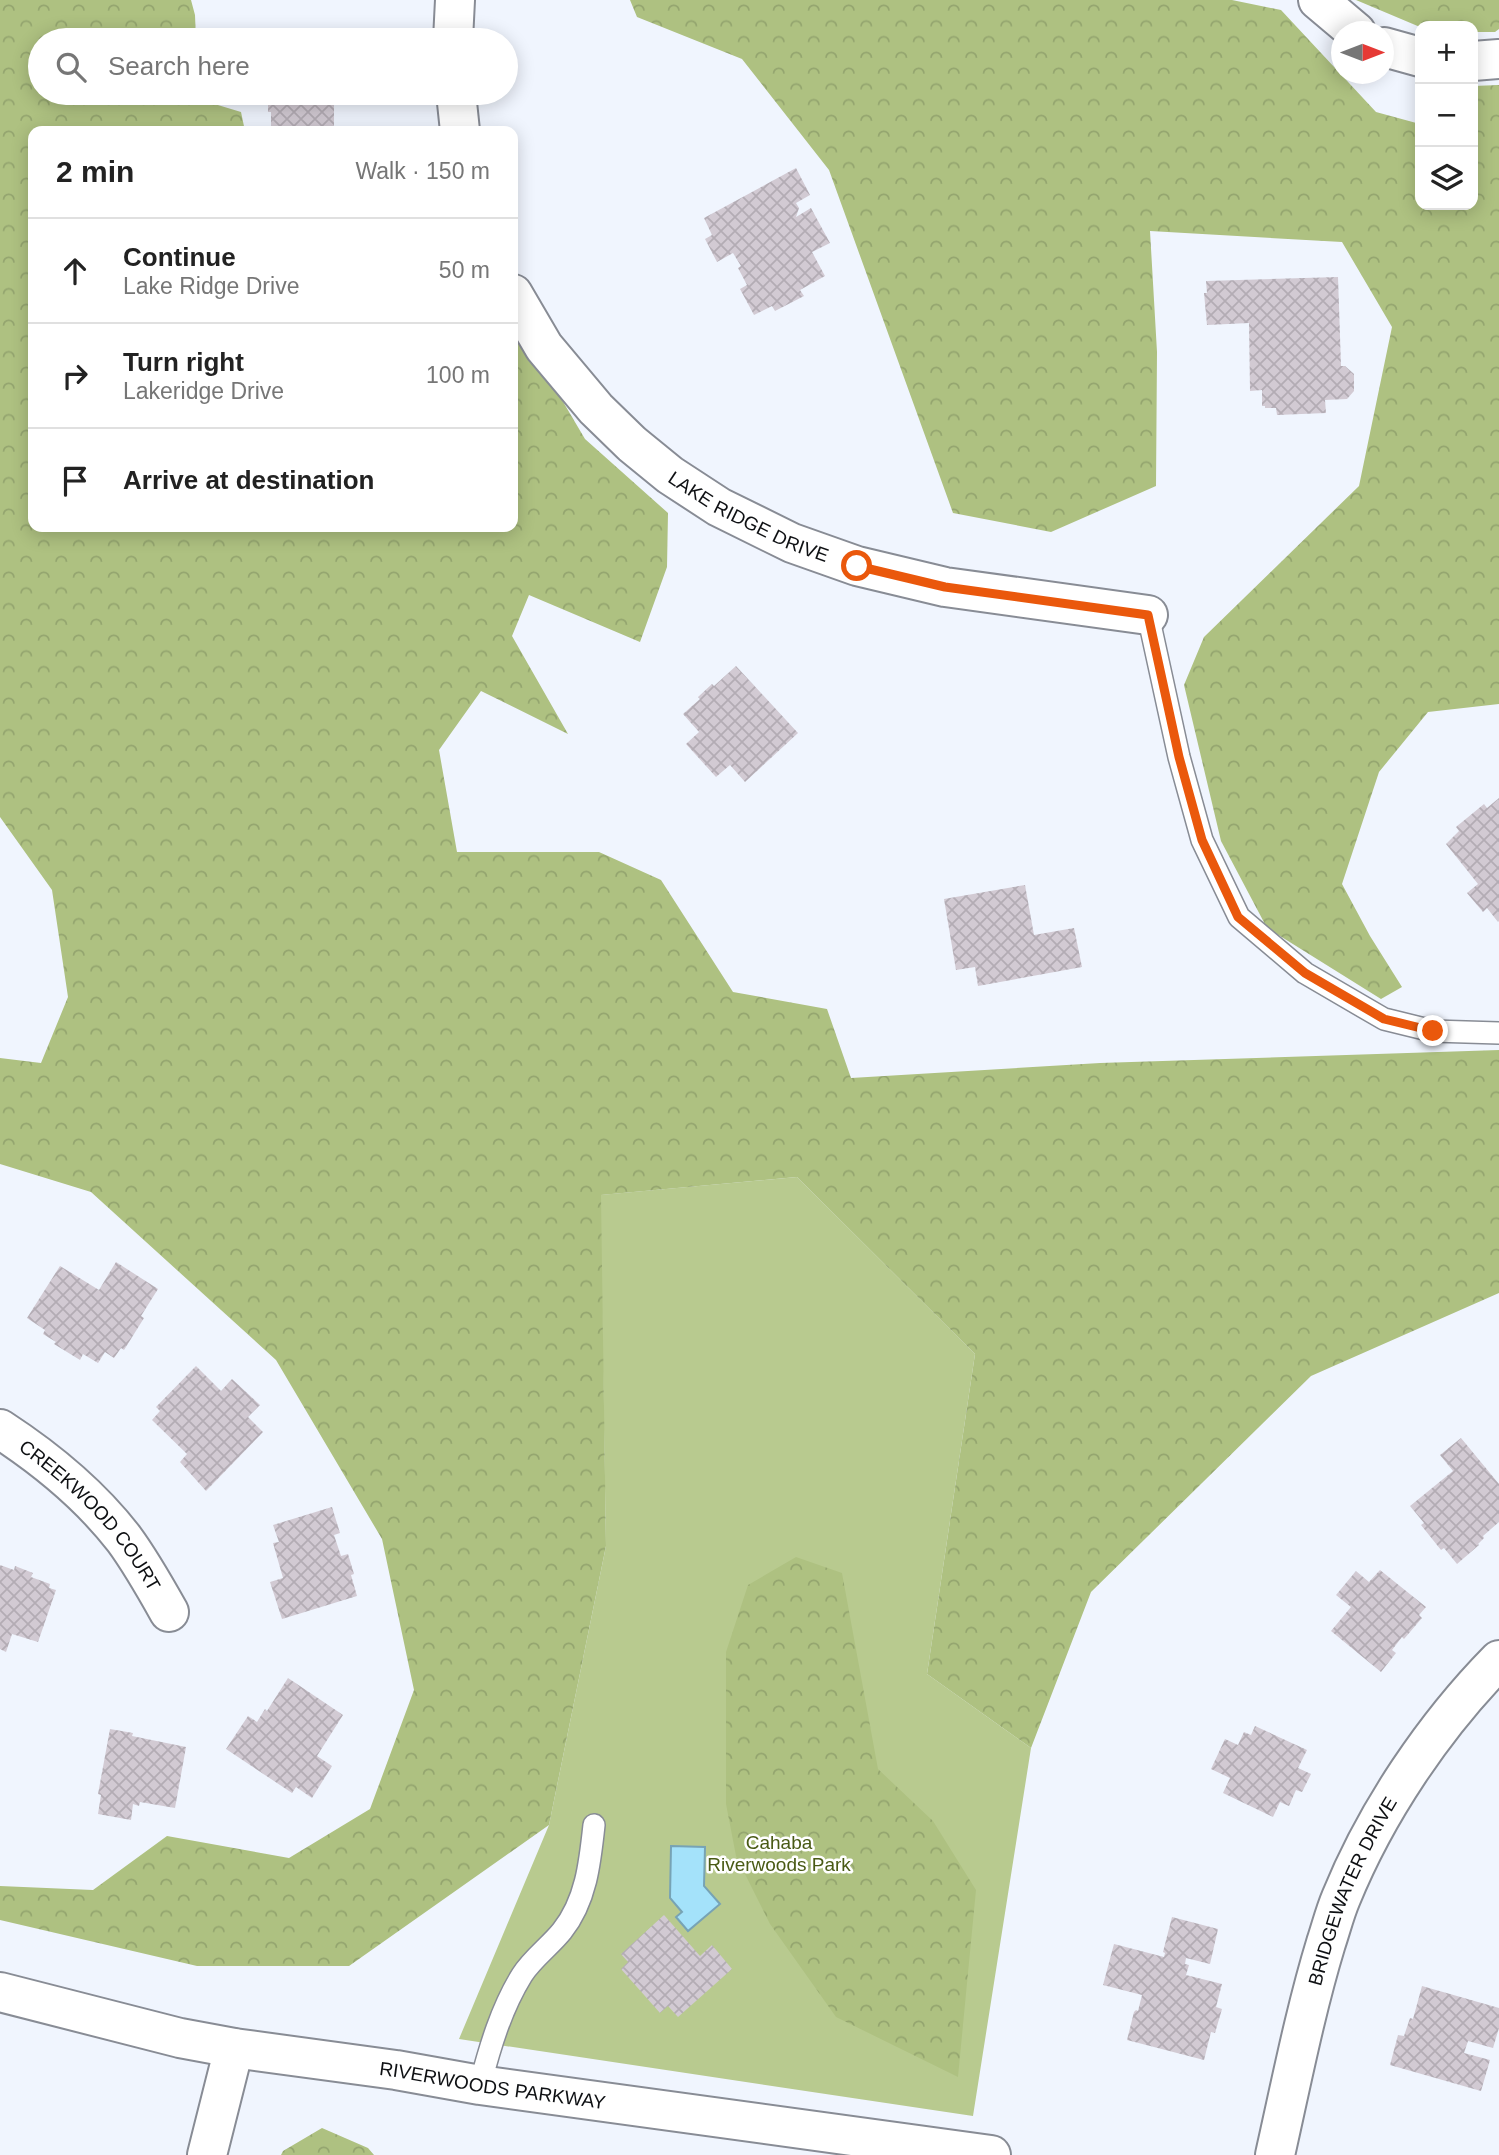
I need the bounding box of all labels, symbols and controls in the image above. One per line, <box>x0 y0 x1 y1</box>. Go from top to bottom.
north arrow <box>1331 21 1394 84</box>
map controls <box>1415 21 1478 210</box>
button: + <box>1415 21 1478 84</box>
search box <box>28 28 518 105</box>
icon: search <box>52 48 90 86</box>
text: Search here <box>108 51 250 81</box>
button: − <box>1415 84 1478 147</box>
button: layers <box>1415 147 1478 210</box>
text: 2 min <box>56 155 134 188</box>
text: Walk · 150 m <box>355 158 490 184</box>
text: Continue <box>123 242 236 272</box>
icon: ahead <box>56 252 94 290</box>
text: 50 m <box>439 257 490 283</box>
text: Lake Ridge Drive <box>123 273 299 299</box>
text: Turn right <box>123 347 244 377</box>
icon: right <box>56 357 94 395</box>
text: 100 m <box>426 362 490 388</box>
text: Lakeridge Drive <box>123 378 284 404</box>
icon: arrive <box>56 462 94 500</box>
text: Arrive at destination <box>123 465 374 495</box>
street label: LAKE RIDGE DRIVE <box>665 467 831 566</box>
route start <box>841 550 872 581</box>
route end <box>1417 1015 1448 1046</box>
street label: CREEKWOOD COURT <box>15 1436 165 1595</box>
street label: BRIDGEWATER DRIVE <box>1304 1793 1401 1988</box>
park label: Cahaba Riverwoods Park <box>707 1832 851 1875</box>
street label: RIVERWOODS PARKWAY <box>378 2058 607 2113</box>

